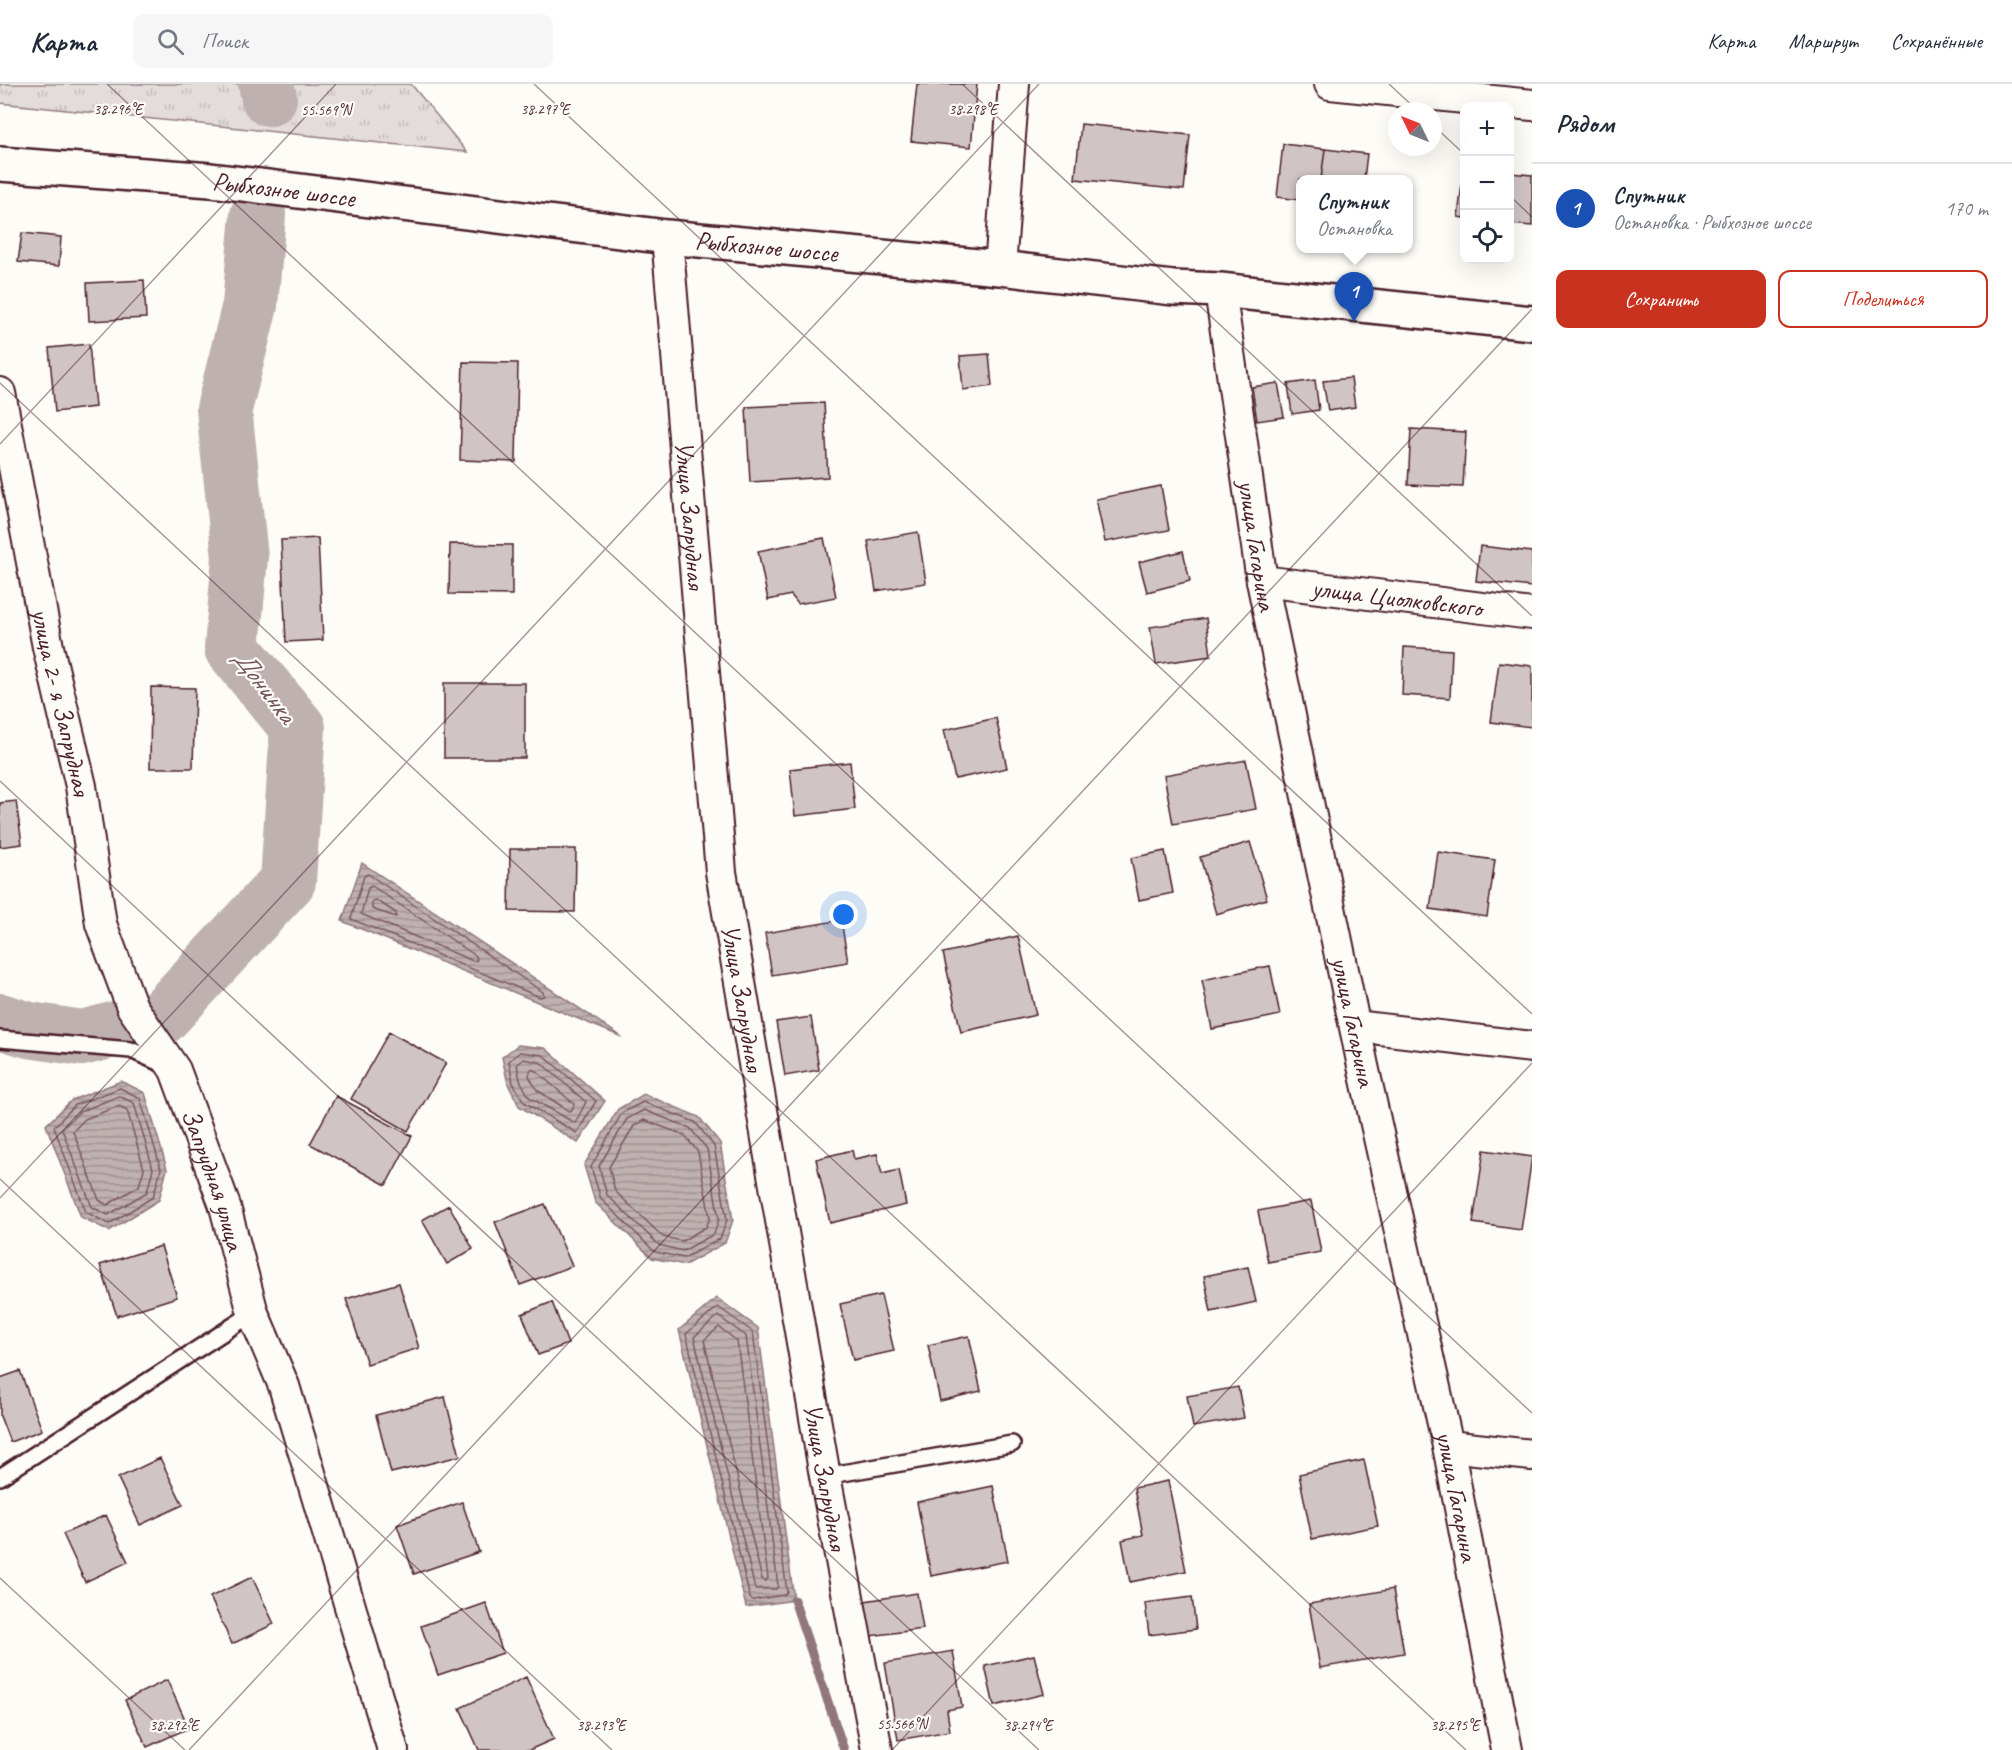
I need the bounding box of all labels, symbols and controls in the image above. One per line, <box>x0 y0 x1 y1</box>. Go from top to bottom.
search box <box>133 14 553 68</box>
text: Карта <box>30 24 97 59</box>
icon: search <box>154 25 187 58</box>
text: Поиск <box>202 27 248 55</box>
text: Карта <box>1707 28 1756 54</box>
text: Маршрут <box>1789 28 1858 54</box>
text: Сохранённые <box>1891 28 1982 54</box>
text: 38.296°E <box>94 100 145 119</box>
text: 38.297°E <box>521 100 572 119</box>
text: 38.298°E <box>949 100 1000 119</box>
text: 55.569°N <box>301 101 354 120</box>
north arrow <box>1388 102 1442 156</box>
map controls <box>1460 102 1514 264</box>
button: + <box>1460 102 1514 156</box>
text: Рядом <box>1556 107 1614 140</box>
button: − <box>1460 156 1514 210</box>
street label: Рыбхозное шоссе <box>211 164 358 215</box>
popup <box>1296 175 1413 253</box>
text: Спутник <box>1613 182 1684 210</box>
text: Спутник <box>1317 188 1388 216</box>
text: 1 <box>1571 196 1580 221</box>
text: 170 m <box>1945 196 1988 221</box>
button: locate <box>1460 210 1514 264</box>
text: Остановка · Рыбхозное шоссе <box>1613 210 1811 235</box>
text: Остановка <box>1317 216 1392 241</box>
street label: Рыбхозное шоссе <box>694 224 841 270</box>
button: Сохранить <box>1556 270 1766 328</box>
button: Поделиться <box>1778 270 1988 328</box>
pin: 1 <box>1334 272 1374 322</box>
street label: Улица Запрудная <box>667 440 713 593</box>
street label: улица Гагарина <box>1230 476 1284 615</box>
street label: улица Циолковского <box>1308 571 1487 625</box>
street label: улица 2- я Запрудная <box>24 604 98 799</box>
water label: Донинка <box>226 641 306 732</box>
your location <box>829 900 858 929</box>
street label: Улица Запрудная <box>713 922 771 1076</box>
street label: улица Гагарина <box>1323 952 1383 1091</box>
street label: Запрудная улица <box>174 1104 252 1256</box>
street label: Улица Запрудная <box>796 1401 855 1555</box>
street label: улица Гагарина <box>1428 1426 1486 1566</box>
text: 55.566°N <box>877 1715 930 1734</box>
text: 38.292°E <box>150 1716 201 1735</box>
text: 38.293°E <box>577 1716 628 1735</box>
text: 38.294°E <box>1004 1716 1055 1735</box>
text: 38.295°E <box>1431 1716 1482 1735</box>

